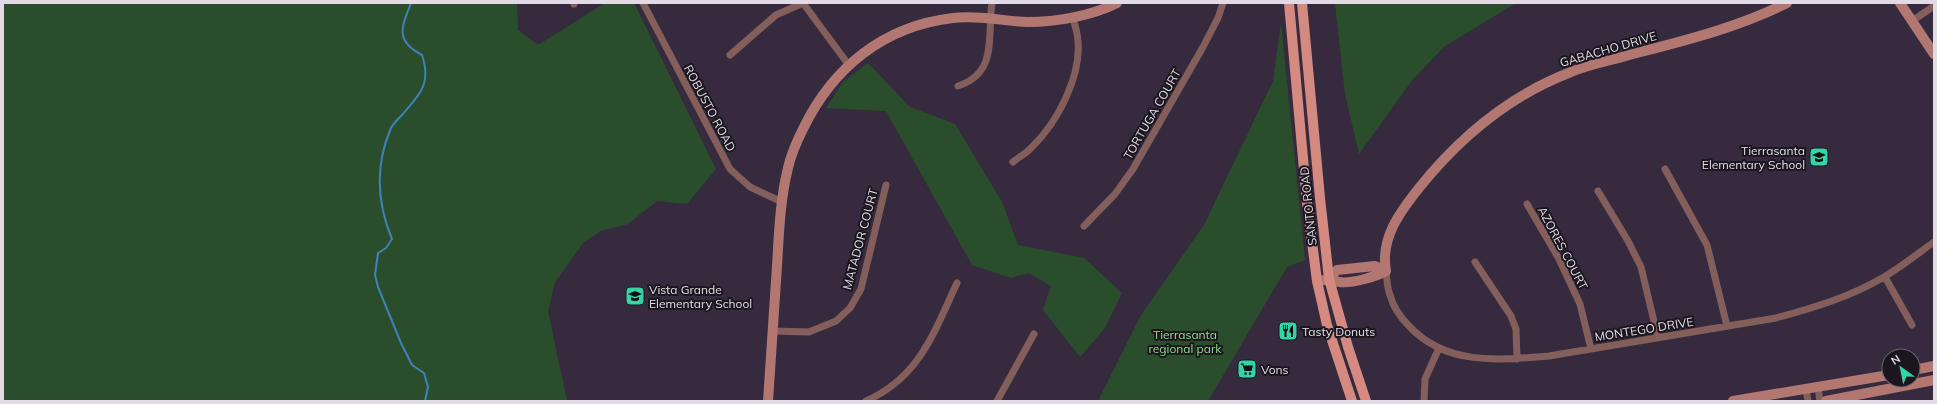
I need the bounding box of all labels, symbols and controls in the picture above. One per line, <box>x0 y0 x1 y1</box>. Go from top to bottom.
street label: GABACHO DRIVE <box>1558 28 1658 70</box>
street label: ROBUSTO ROAD <box>681 62 739 154</box>
street label: TORTUGA COURT <box>1120 65 1184 162</box>
place label: Tierrasanta Elementary School <box>1702 143 1805 172</box>
school or university icon: Tierrasanta Elementary School <box>1808 146 1830 168</box>
street label: SANTO ROAD <box>1296 166 1320 246</box>
street label: MATADOR COURT <box>839 186 881 291</box>
street label: AZORES COURT <box>1535 204 1592 293</box>
place label: Vista Grande Elementary School <box>649 282 752 311</box>
school or university icon: Vista Grande Elementary School <box>624 285 646 307</box>
street label: MONTEGO DRIVE <box>1594 314 1694 344</box>
restaurant icon: Tasty Donuts <box>1277 320 1299 342</box>
place label: Tasty Donuts <box>1302 324 1375 339</box>
park label: Tierrasanta regional park <box>1149 327 1222 356</box>
north arrow <box>1881 348 1921 388</box>
text: N <box>1888 351 1903 368</box>
supermarket icon: Vons <box>1236 358 1258 380</box>
place label: Vons <box>1261 362 1289 377</box>

